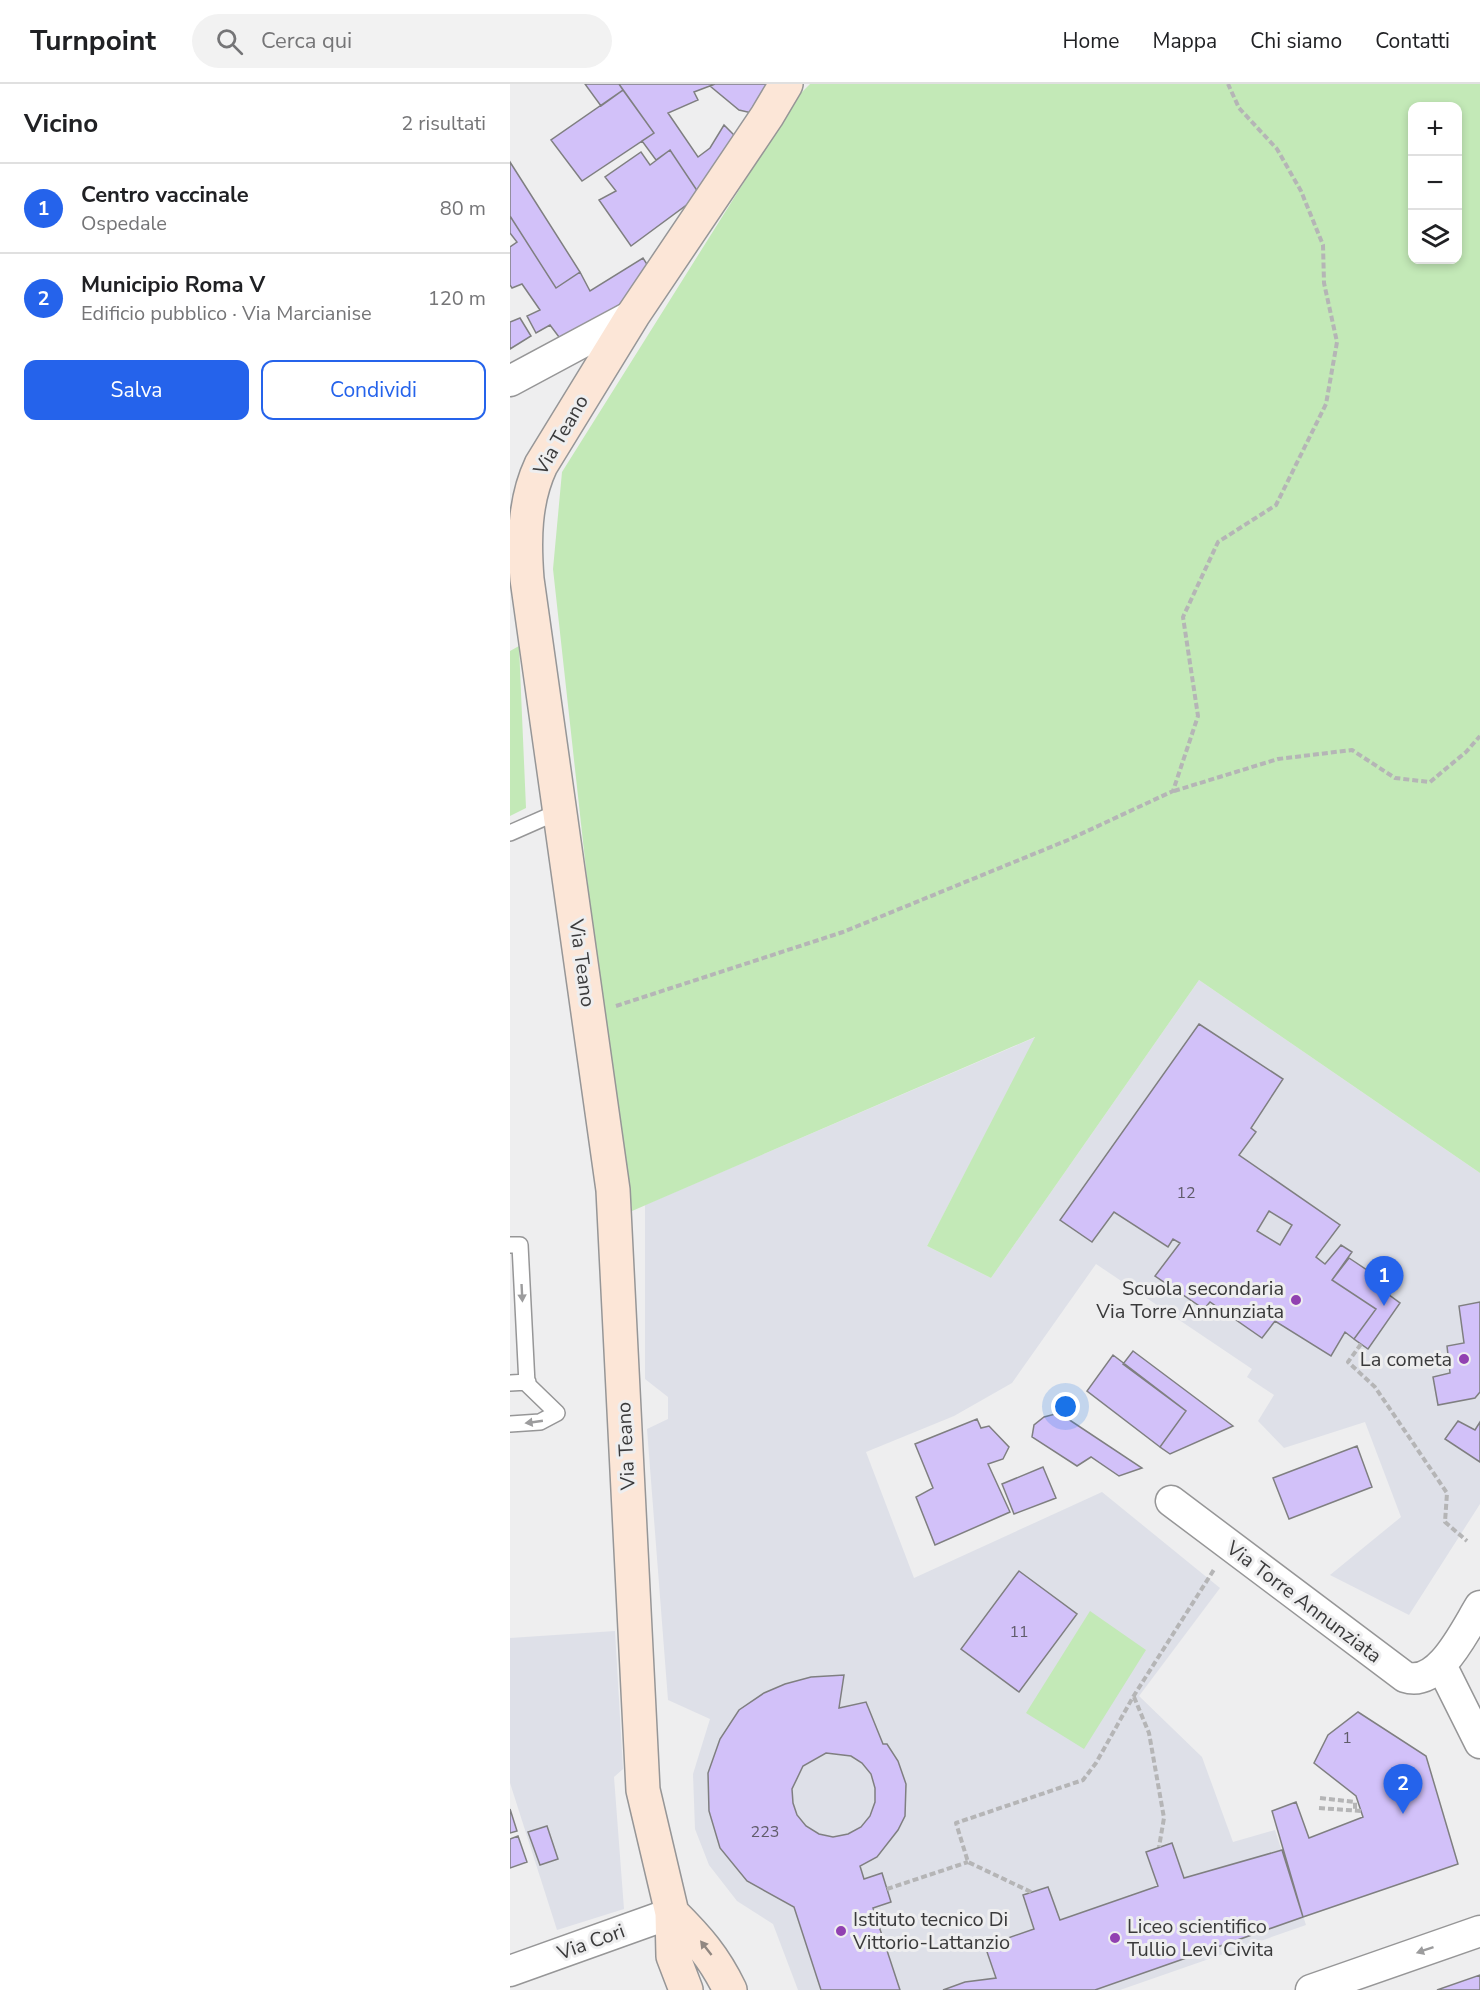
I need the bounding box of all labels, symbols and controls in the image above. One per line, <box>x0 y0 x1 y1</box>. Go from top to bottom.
search box <box>192 14 612 68</box>
text: Turnpoint <box>30 22 156 60</box>
icon: search <box>213 25 246 58</box>
text: Cerca qui <box>261 26 352 56</box>
text: Home <box>1063 27 1119 55</box>
text: Mappa <box>1152 27 1217 55</box>
text: Chi siamo <box>1250 27 1342 55</box>
text: Contatti <box>1375 27 1450 55</box>
map controls <box>1408 102 1462 264</box>
button: + <box>1408 102 1462 156</box>
text: Vicino <box>24 106 98 141</box>
text: 2 risultati <box>401 110 486 137</box>
button: − <box>1408 156 1462 210</box>
text: Centro vaccinale <box>81 180 249 210</box>
text: 1 <box>38 195 50 222</box>
text: 80 m <box>440 195 486 222</box>
text: Ospedale <box>81 210 167 237</box>
button: layers <box>1408 210 1462 264</box>
text: Municipio Roma V <box>81 270 265 300</box>
text: 2 <box>38 285 50 312</box>
text: 120 m <box>428 285 486 312</box>
text: Edificio pubblico · Via Marcianise <box>81 300 372 327</box>
button: Salva <box>24 360 249 420</box>
button: Condividi <box>261 360 486 420</box>
street label: Via Teano <box>527 390 595 481</box>
street label: Via Teano <box>562 916 602 1009</box>
house number: 12 <box>1176 1182 1196 1204</box>
pin: 1 <box>1364 1256 1404 1306</box>
place label: Scuola secondaria Via Torre Annunziata <box>1095 1275 1284 1325</box>
one-way arrow <box>518 1284 527 1303</box>
marker: Scuola secondaria Via Torre Annunziata <box>1289 1293 1303 1307</box>
place label: La cometa <box>1360 1346 1452 1373</box>
marker: La cometa <box>1457 1352 1471 1366</box>
your location <box>1051 1392 1080 1421</box>
street label: Via Teano <box>610 1401 642 1492</box>
one-way arrow <box>525 1417 544 1426</box>
street label: Via Torre Annunziata <box>1220 1534 1387 1669</box>
house number: 11 <box>1009 1621 1029 1643</box>
house number: 1 <box>1342 1727 1352 1749</box>
pin: 2 <box>1384 1764 1422 1814</box>
house number: 223 <box>751 1821 779 1843</box>
place label: Istituto tecnico Di Vittorio-Lattanzio <box>852 1906 1010 1956</box>
place label: Liceo scientifico Tullio Levi Civita <box>1127 1913 1274 1963</box>
street label: Via Cori <box>553 1917 628 1967</box>
marker: Istituto tecnico Di Vittorio-Lattanzio <box>834 1924 848 1938</box>
marker: Liceo scientifico Tullio Levi Civita <box>1108 1931 1122 1945</box>
one-way arrow <box>699 1940 712 1956</box>
one-way arrow <box>1416 1946 1434 1956</box>

